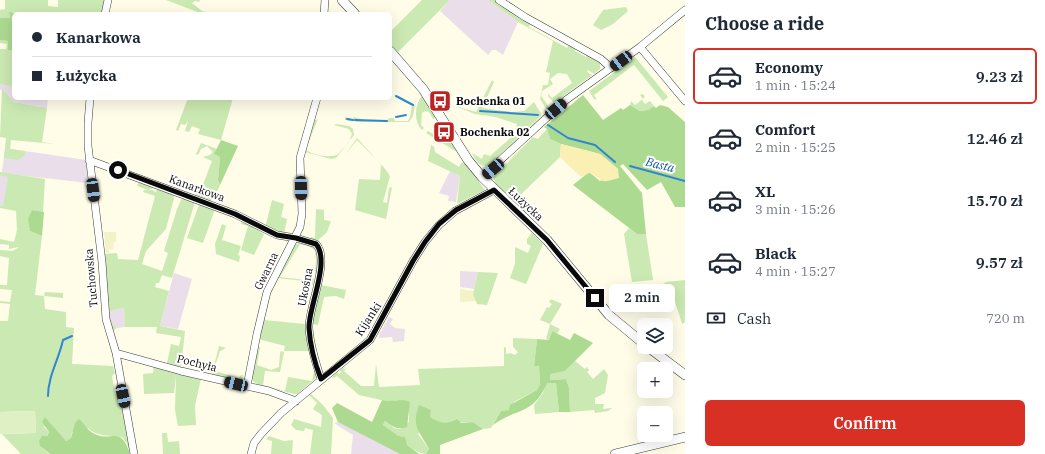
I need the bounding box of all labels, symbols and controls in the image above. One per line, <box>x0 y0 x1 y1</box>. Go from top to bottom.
text: Choose a ride <box>705 12 824 35</box>
text: Kanarkowa <box>56 28 141 47</box>
car <box>608 49 634 73</box>
icon: car <box>707 58 743 94</box>
text: Economy <box>755 58 823 77</box>
text: Łużycka <box>56 66 117 85</box>
text: 9.23 zł <box>976 67 1023 86</box>
text: 1 min · 15:24 <box>755 77 836 94</box>
bus stop icon: Bochenka 01 <box>427 88 453 114</box>
place label: Bochenka 01 <box>456 94 526 108</box>
car <box>543 97 569 121</box>
bus stop icon: Bochenka 02 <box>431 119 457 145</box>
icon: car <box>707 120 743 156</box>
text: Comfort <box>755 120 815 139</box>
place label: Bochenka 02 <box>460 125 530 139</box>
text: 12.46 zł <box>967 129 1023 148</box>
text: 2 min · 15:25 <box>755 139 836 156</box>
water label: Basta <box>643 153 676 175</box>
car <box>480 157 506 181</box>
route start <box>109 161 127 179</box>
street label: Kanarkowa <box>167 171 227 205</box>
car <box>295 176 307 200</box>
car <box>86 177 100 203</box>
icon: car <box>707 182 743 218</box>
text: XL <box>755 182 775 201</box>
street label: Łużycka <box>506 184 546 224</box>
text: 15.70 zł <box>967 191 1023 210</box>
text: 3 min · 15:26 <box>755 201 836 218</box>
icon: car <box>707 244 743 280</box>
text: Black <box>755 244 796 263</box>
street label: Tuchowska <box>81 248 101 308</box>
street label: Gwarna <box>251 250 281 292</box>
text: 9.57 zł <box>976 253 1023 272</box>
text: 4 min · 15:27 <box>755 263 836 280</box>
street label: Ukośna <box>294 267 316 307</box>
callout: 2 min <box>609 284 675 312</box>
route end <box>586 289 604 307</box>
text: 2 min <box>624 289 660 306</box>
street label: Kijanki <box>352 299 384 339</box>
icon: cash <box>705 307 727 329</box>
text: Cash <box>737 309 771 328</box>
text: 720 m <box>986 310 1025 327</box>
map controls <box>637 318 673 442</box>
button: layers <box>637 318 673 354</box>
street label: Pochyła <box>176 351 218 375</box>
button: + <box>637 362 673 398</box>
car <box>223 375 249 393</box>
car <box>115 383 131 409</box>
button: Confirm <box>705 400 1025 446</box>
button: − <box>637 406 673 442</box>

